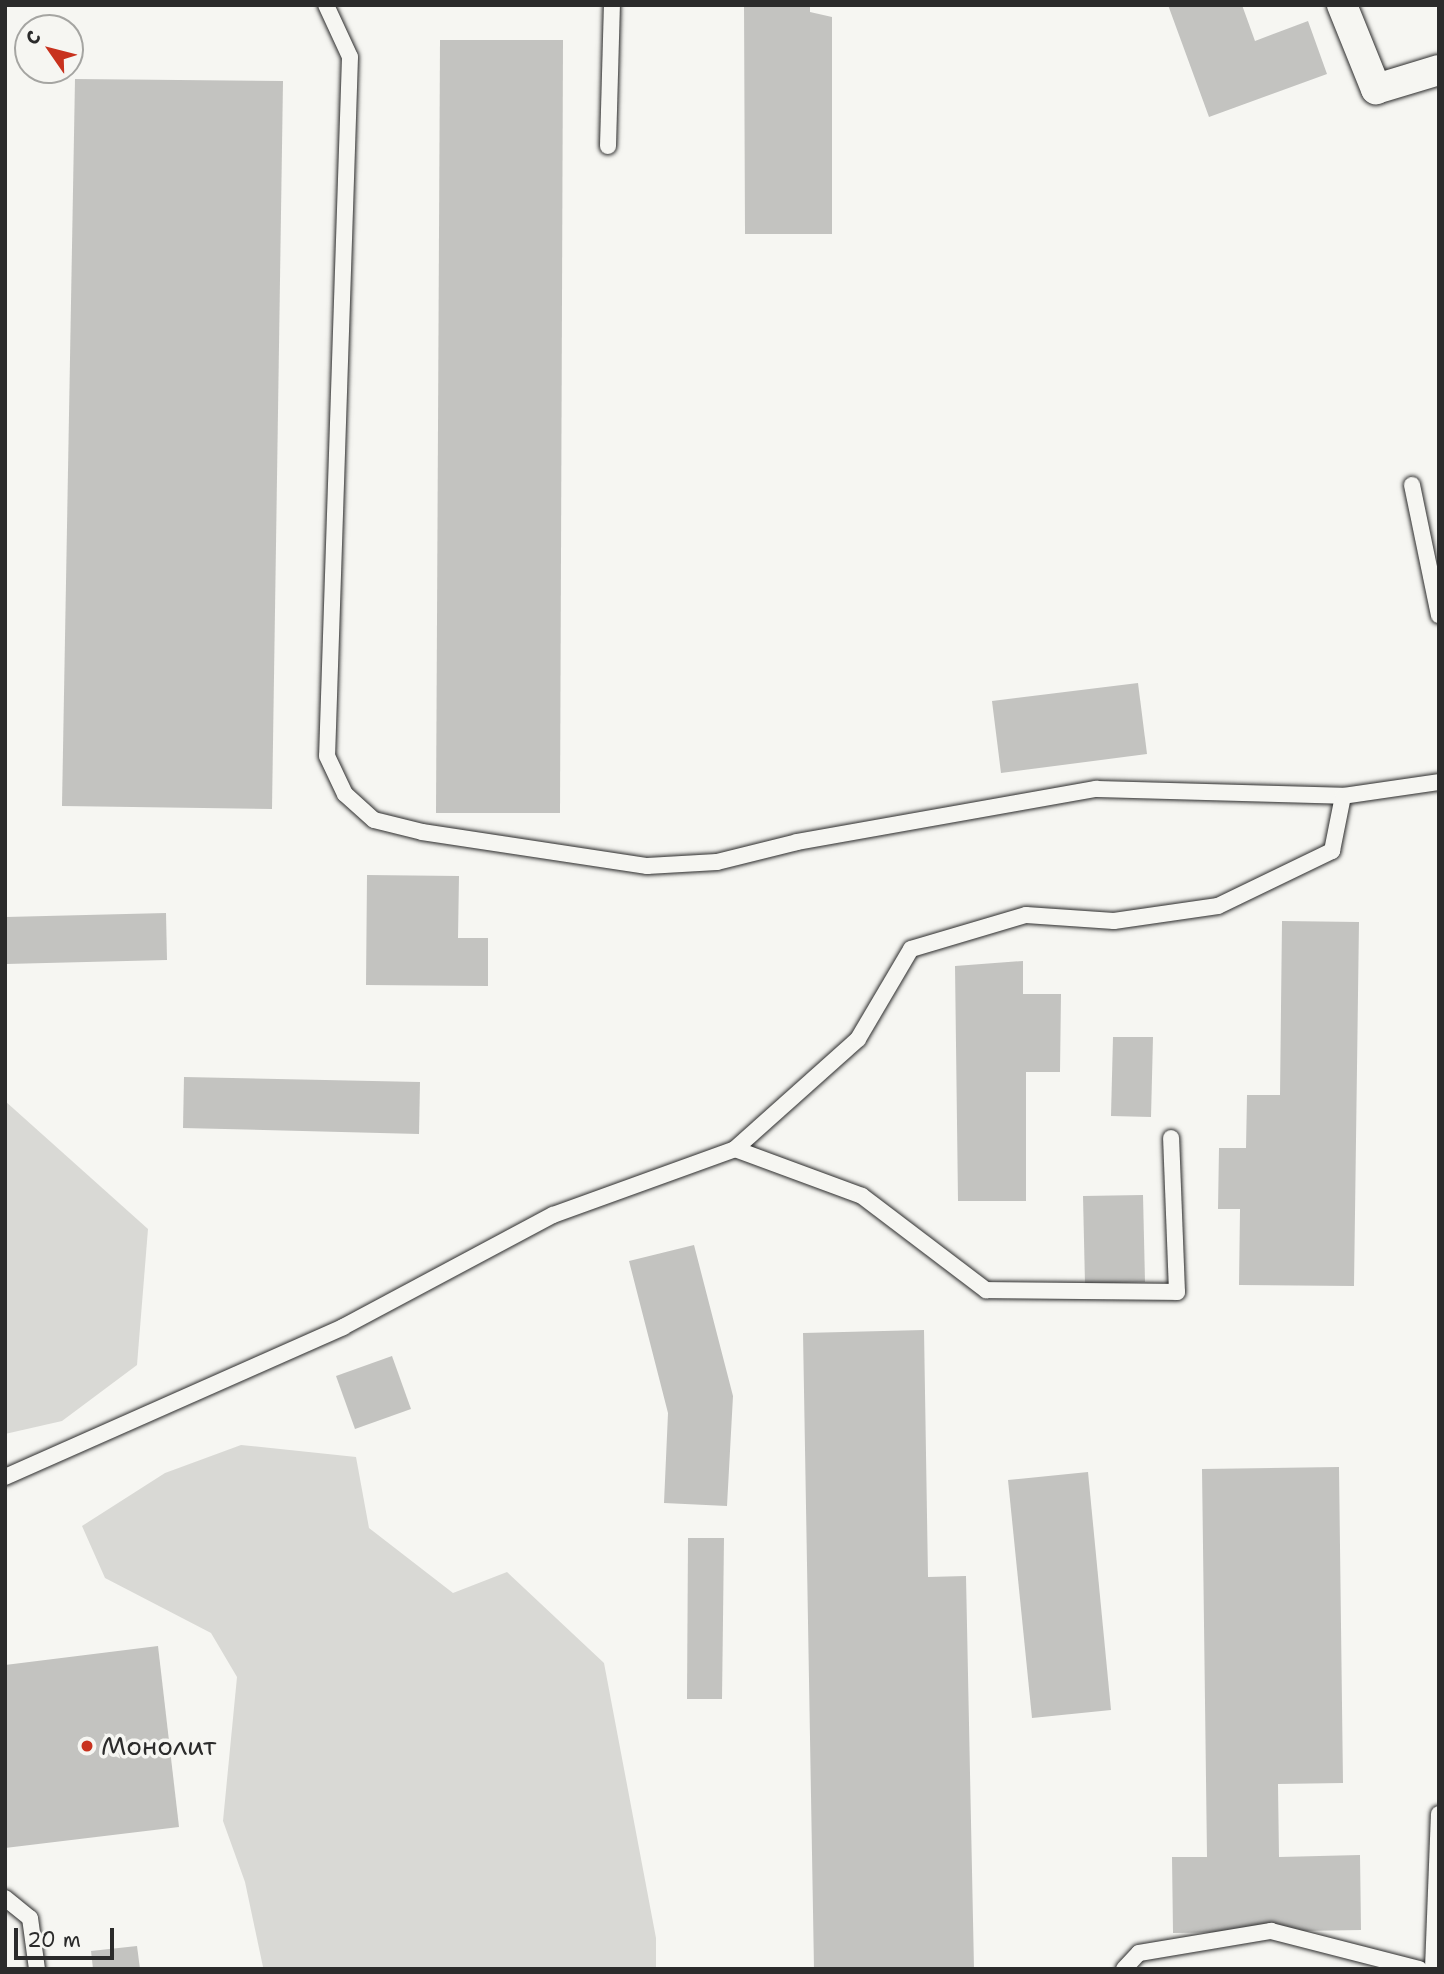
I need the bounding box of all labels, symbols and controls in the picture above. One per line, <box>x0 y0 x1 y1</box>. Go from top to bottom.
north arrow <box>14 14 84 84</box>
text: С <box>19 26 47 50</box>
place label: Монолит <box>101 1730 216 1762</box>
marker: Монолит <box>79 1738 95 1754</box>
scale bar <box>18 1914 117 1958</box>
text: 20 m <box>27 1926 81 1954</box>

